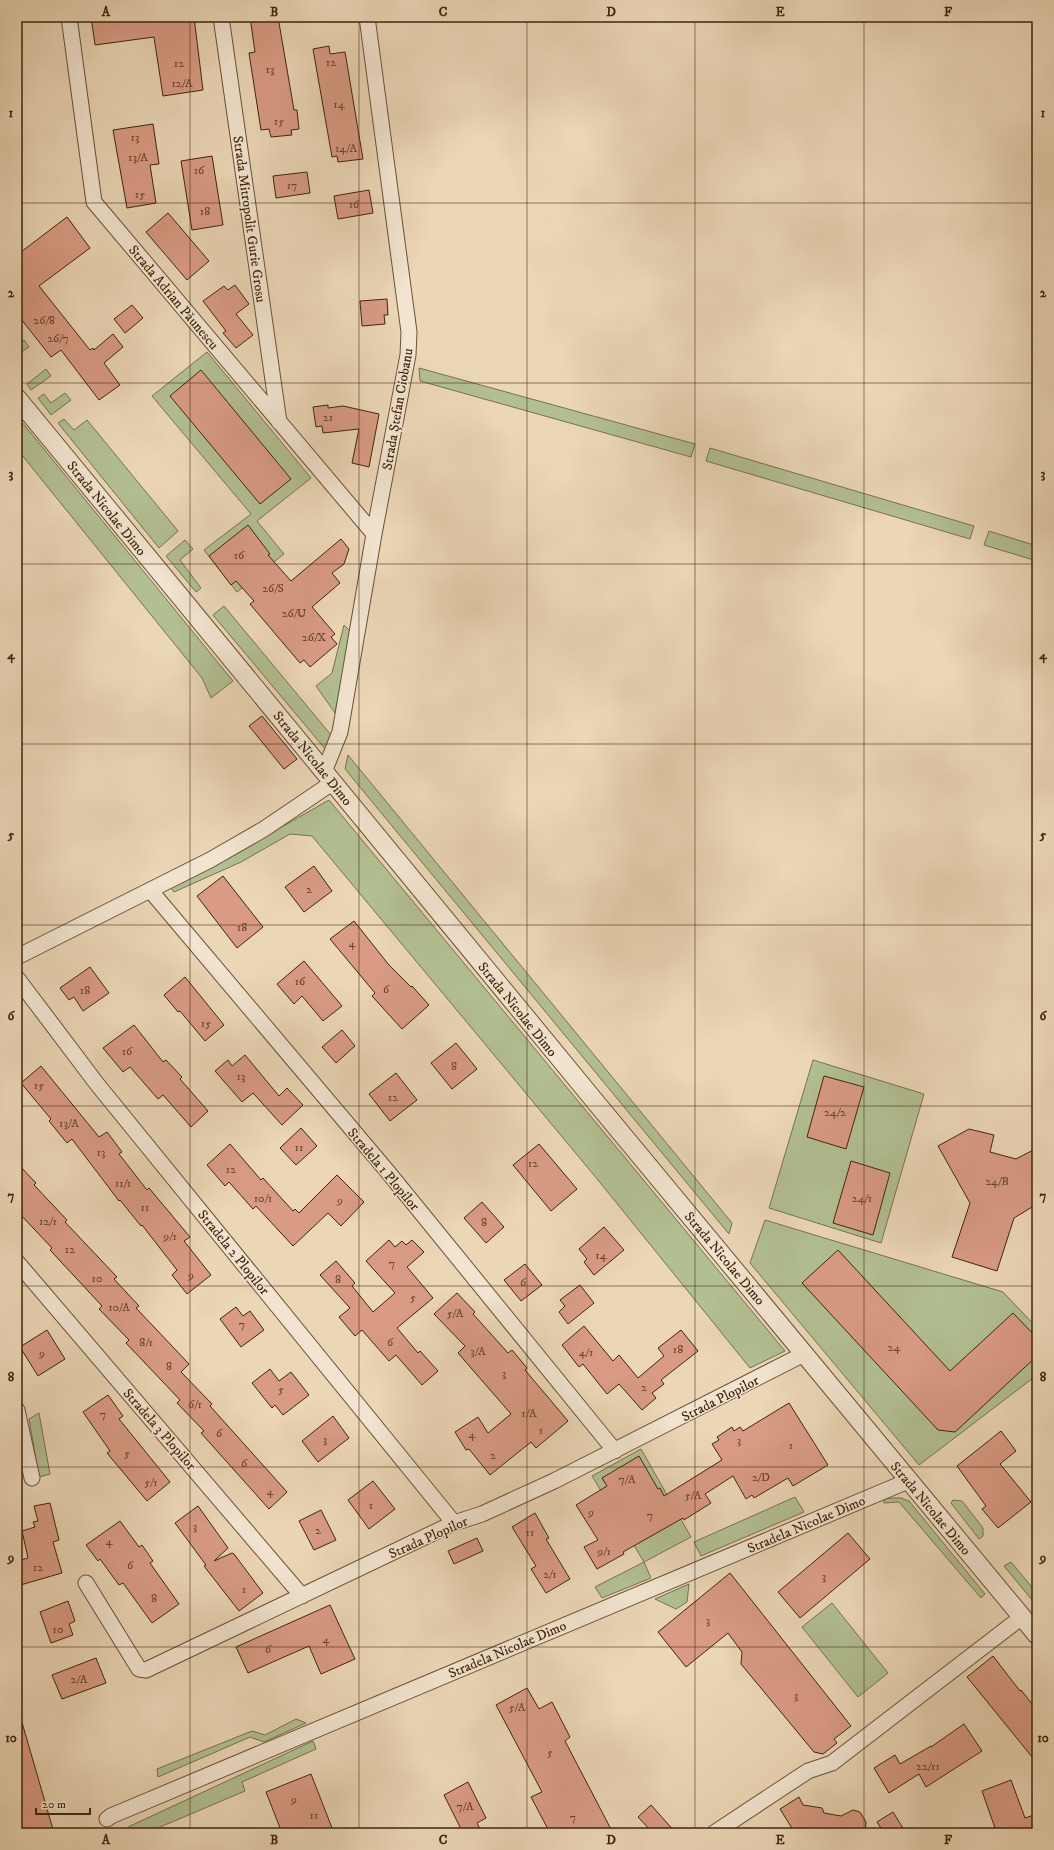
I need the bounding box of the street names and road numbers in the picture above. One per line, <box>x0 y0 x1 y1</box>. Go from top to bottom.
street label: Strada Mitropolit Gurie Grosu <box>228 135 270 304</box>
street label: Strada Adrian Păunescu <box>124 242 222 354</box>
street label: Strada Ștefan Ciobanu <box>378 347 418 472</box>
street label: Strada Nicolae Dimo <box>63 458 150 560</box>
street label: Strada Nicolae Dimo <box>269 708 356 810</box>
street label: Strada Nicolae Dimo <box>474 959 561 1061</box>
street label: Stradela 1 Plopilor <box>343 1124 424 1215</box>
street label: Stradela 2 Plopilor <box>193 1206 274 1300</box>
street label: Strada Nicolae Dimo <box>680 1208 769 1309</box>
street label: Strada Plopilor <box>679 1371 763 1426</box>
street label: Stradela 3 Plopilor <box>119 1385 200 1475</box>
street label: Strada Nicolae Dimo <box>886 1458 975 1559</box>
street label: Stradela Nicolae Dimo <box>745 1492 868 1558</box>
street label: Strada Plopilor <box>386 1512 471 1563</box>
street label: Stradela Nicolae Dimo <box>446 1617 569 1683</box>

